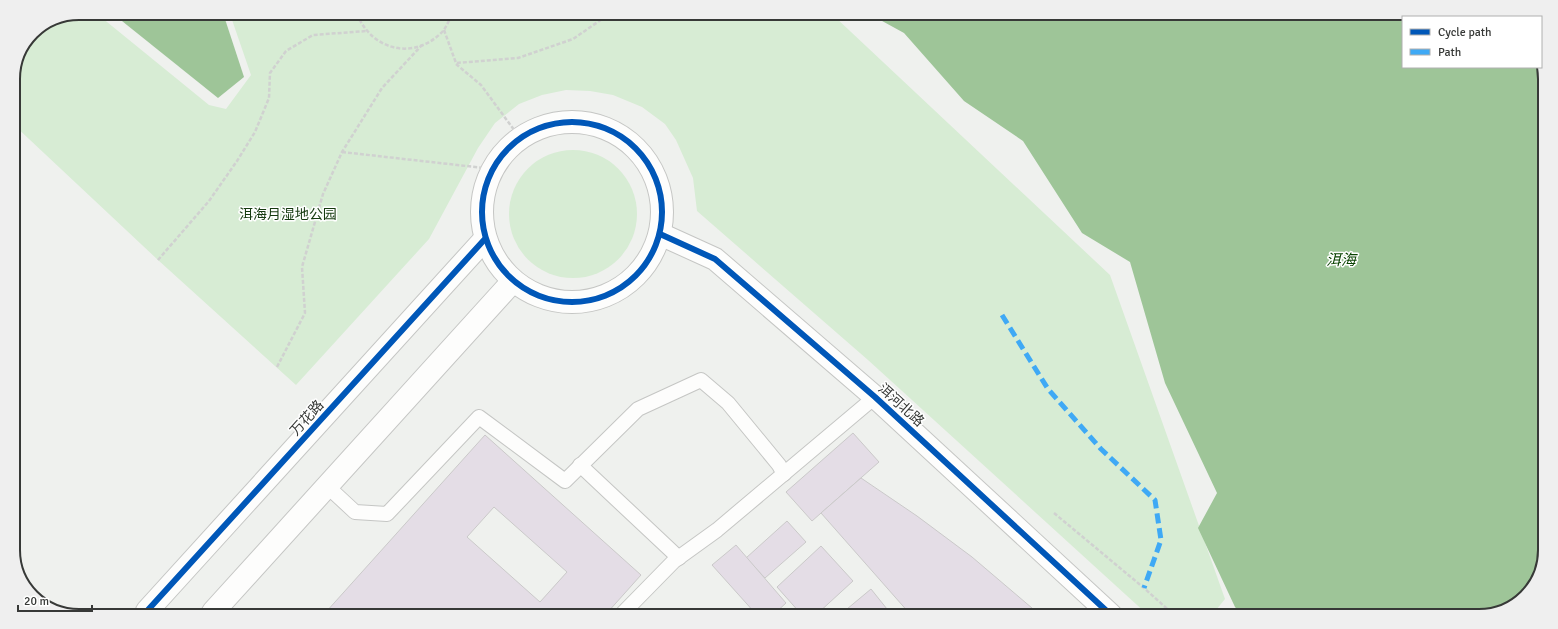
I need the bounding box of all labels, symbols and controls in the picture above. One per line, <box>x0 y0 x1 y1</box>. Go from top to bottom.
legend <box>1402 16 1542 68</box>
text: Cycle path <box>1438 25 1491 40</box>
text: Path <box>1438 45 1461 60</box>
park label: 洱海月湿地公园 <box>239 206 337 223</box>
water label: 洱海 <box>1326 251 1358 269</box>
street label: 洱河北路 <box>875 380 927 430</box>
street label: 万花路 <box>287 397 327 439</box>
scale bar <box>18 587 92 613</box>
text: 20 m <box>24 594 49 609</box>

